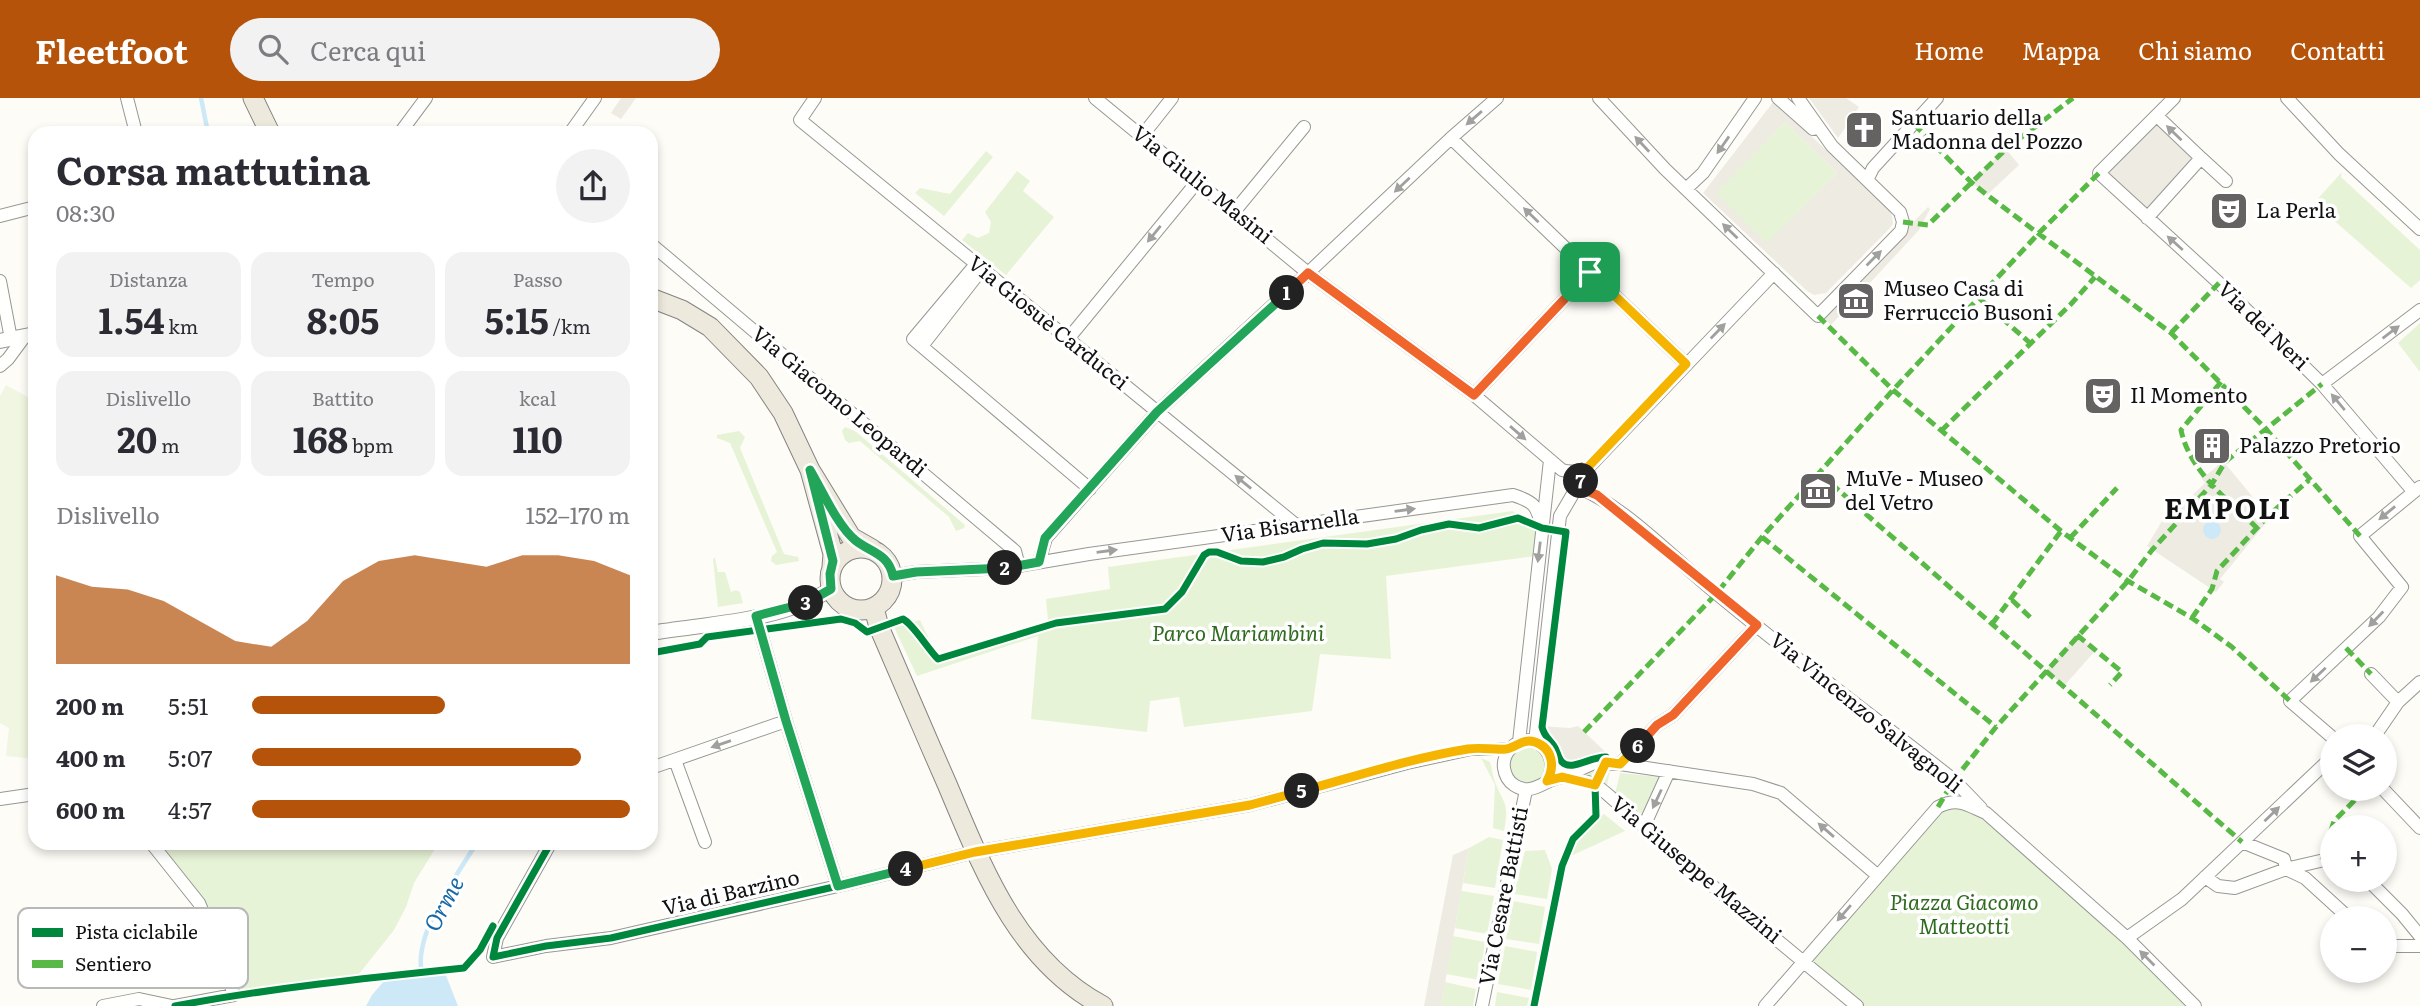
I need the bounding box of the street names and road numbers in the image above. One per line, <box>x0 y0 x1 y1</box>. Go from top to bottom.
street label: Via Giulio Masini <box>1126 116 1281 250</box>
street label: Via Giosuè Carducci <box>962 246 1137 396</box>
street label: Via dei Neri <box>2212 273 2317 376</box>
street label: Via Giacomo Leopardi <box>746 317 935 483</box>
street label: Via Bisarnella <box>1219 498 1361 549</box>
street label: Via Vincenzo Salvagnoli <box>1764 623 1971 799</box>
street label: Via Giuseppe Mazzini <box>1605 787 1790 949</box>
street label: Via Cesare Battisti <box>1469 803 1534 988</box>
street label: Via di Barzino <box>659 860 802 921</box>

